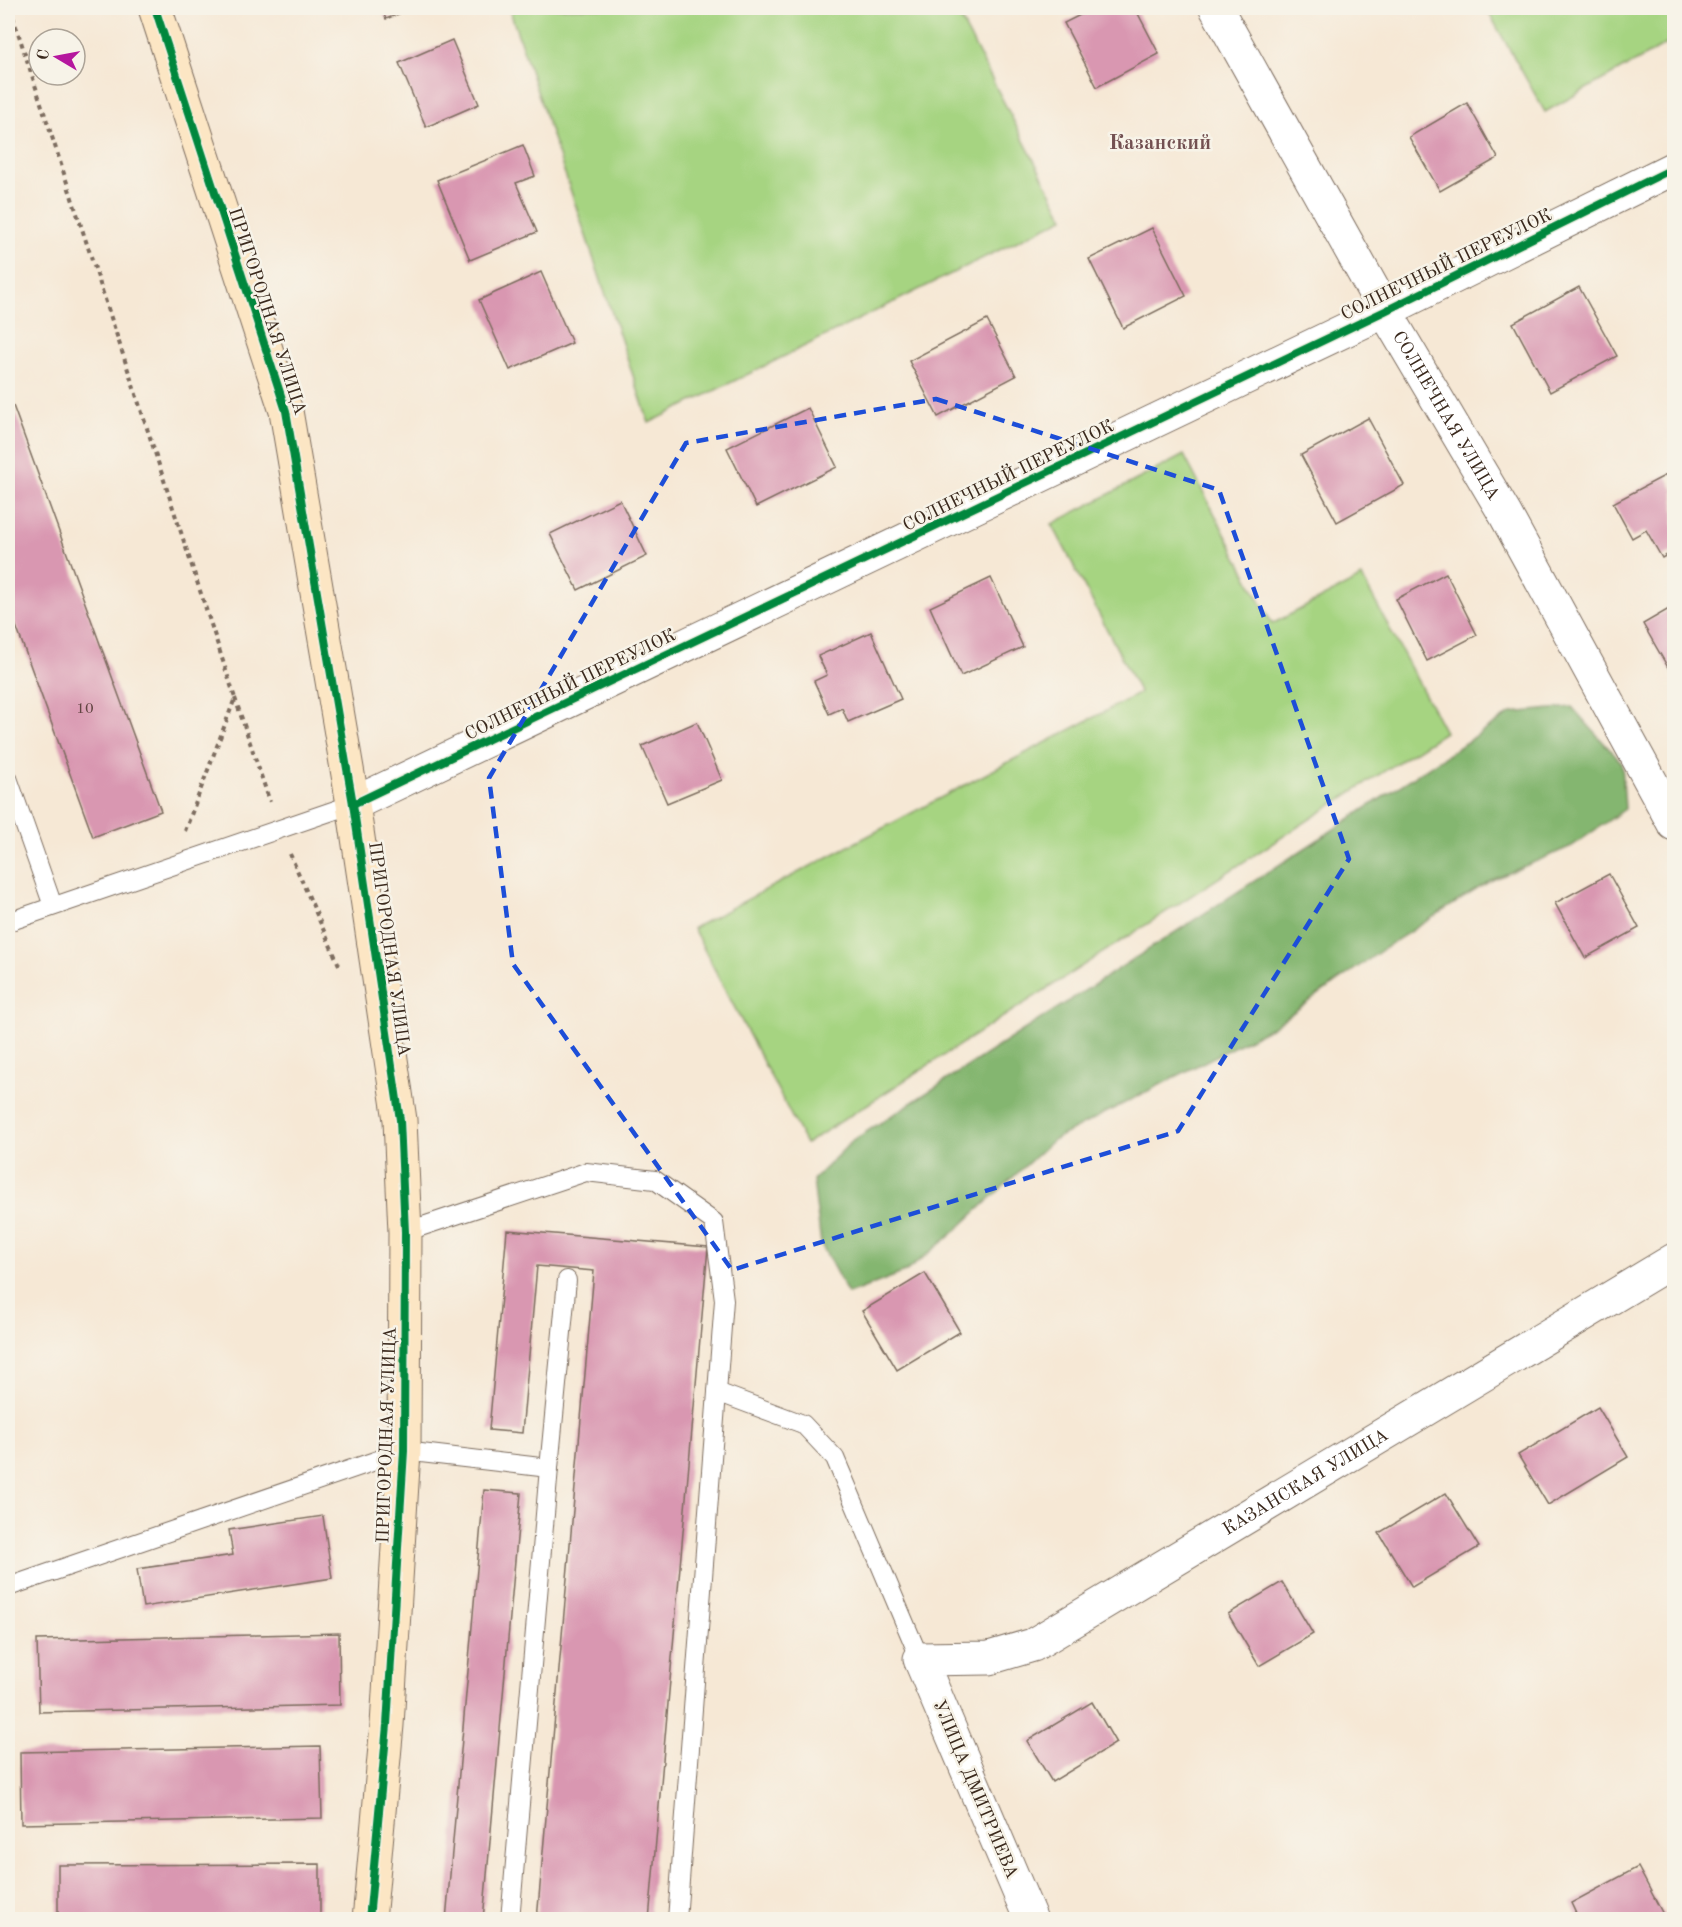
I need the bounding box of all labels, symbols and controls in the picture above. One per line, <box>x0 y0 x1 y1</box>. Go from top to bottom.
north arrow <box>27 27 87 87</box>
text: С <box>35 48 53 61</box>
district label: Казанский <box>1109 133 1211 154</box>
street label: СОЛНЕЧНЫЙ ПЕРЕУЛОК <box>1336 202 1555 324</box>
street label: ПРИГОРОДНАЯ УЛИЦА <box>225 205 309 417</box>
street label: СОЛНЕЧНАЯ УЛИЦА <box>1389 328 1503 504</box>
street label: СОЛНЕЧНЫЙ ПЕРЕУЛОК <box>898 413 1117 535</box>
street label: СОЛНЕЧНЫЙ ПЕРЕУЛОК <box>460 622 679 744</box>
house number: 10 <box>76 702 94 717</box>
street label: ПРИГОРОДНАЯ УЛИЦА <box>365 841 413 1058</box>
street label: ПРИГОРОДНАЯ УЛИЦА <box>374 1326 400 1544</box>
street label: КАЗАНСКАЯ УЛИЦА <box>1220 1426 1392 1539</box>
street label: УЛИЦА ДМИТРИЕВА <box>929 1697 1021 1882</box>

